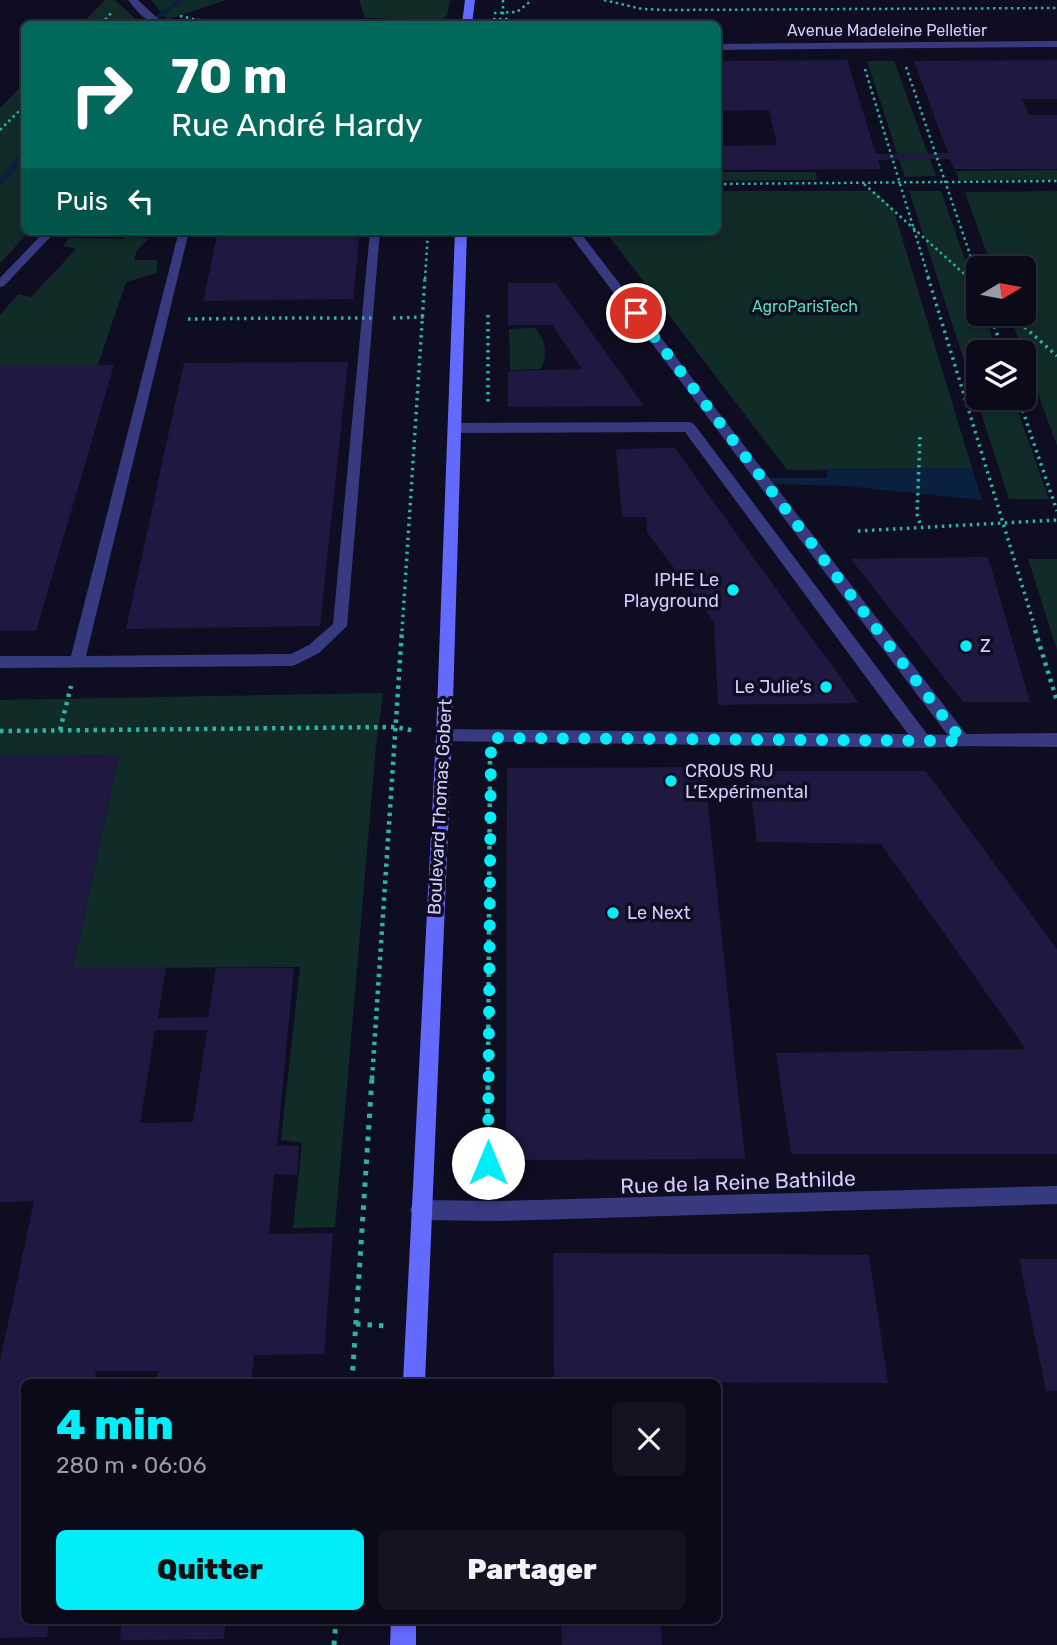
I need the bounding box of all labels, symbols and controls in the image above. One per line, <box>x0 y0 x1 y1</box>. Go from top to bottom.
street label: Avenue Madeleine Pelletier <box>787 21 987 40</box>
text: 70 m <box>171 47 288 105</box>
icon: right <box>56 49 147 140</box>
text: Rue André Hardy <box>171 106 423 144</box>
icon: left <box>122 182 160 220</box>
text: Puis <box>56 186 108 217</box>
north arrow <box>966 256 1036 326</box>
map controls <box>966 256 1036 410</box>
pin <box>606 283 666 343</box>
icon: arrive <box>617 294 655 332</box>
park label: AgroParisTech <box>752 297 858 316</box>
button: layers <box>966 340 1036 410</box>
place label: IPHE Le Playground <box>624 569 719 612</box>
marker: IPHE Le Playground <box>725 582 741 598</box>
place label: Z <box>980 635 991 657</box>
marker: Z <box>958 638 974 654</box>
place label: Le Julie’s <box>735 676 812 698</box>
marker: Le Julie’s <box>818 679 834 695</box>
street label: Boulevard Thomas Gobert <box>423 698 457 916</box>
place label: CROUS RU L’Expérimental <box>685 760 808 803</box>
marker: CROUS RU L’Expérimental <box>663 773 679 789</box>
place label: Le Next <box>627 902 691 924</box>
marker: Le Next <box>605 905 621 921</box>
position arrow <box>451 1126 525 1200</box>
street label: Rue de la Reine Bathilde <box>620 1165 856 1199</box>
text: 4 min <box>56 1400 174 1450</box>
button: close <box>612 1402 686 1476</box>
text: 280 m · 06:06 <box>56 1451 207 1479</box>
button: Quitter <box>56 1530 364 1610</box>
button: Partager <box>378 1530 686 1610</box>

